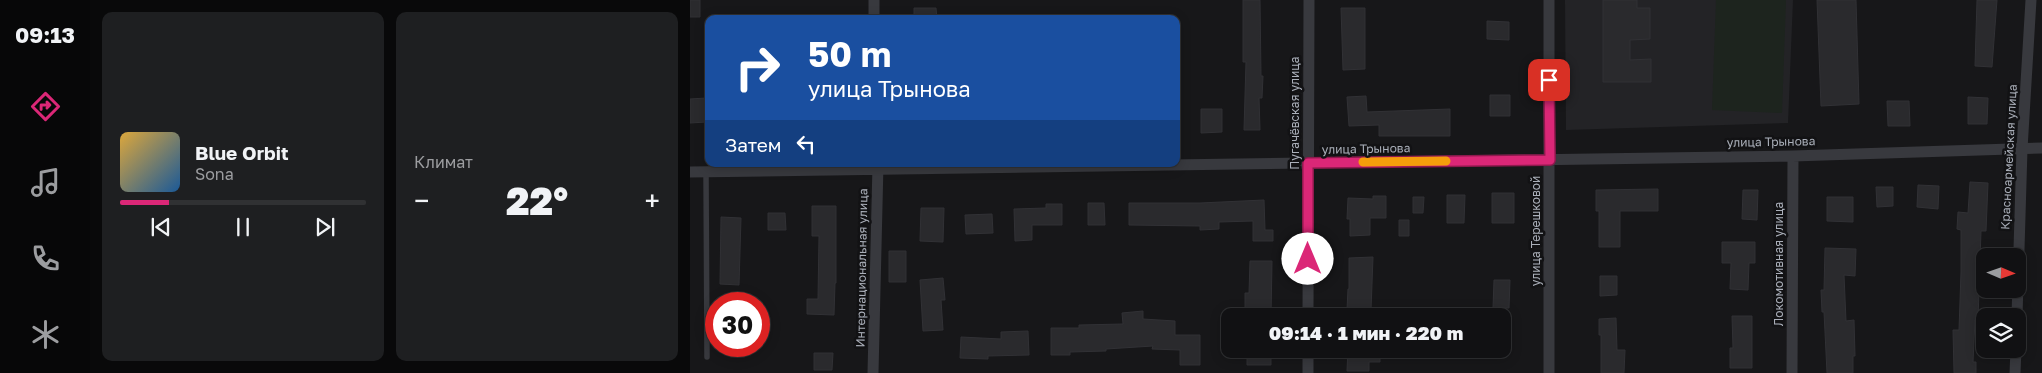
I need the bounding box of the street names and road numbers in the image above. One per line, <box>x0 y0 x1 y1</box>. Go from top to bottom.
street label: Пугачёвская улица <box>1287 56 1302 170</box>
street label: Красноармейская улица <box>1997 84 2020 230</box>
street label: улица Трынова <box>1726 133 1815 150</box>
street label: улица Трынова <box>1321 140 1410 157</box>
street label: улица Терешковой <box>1528 176 1543 286</box>
street label: Интернациональная улица <box>853 188 870 348</box>
street label: Локомотивная улица <box>1771 202 1786 326</box>

